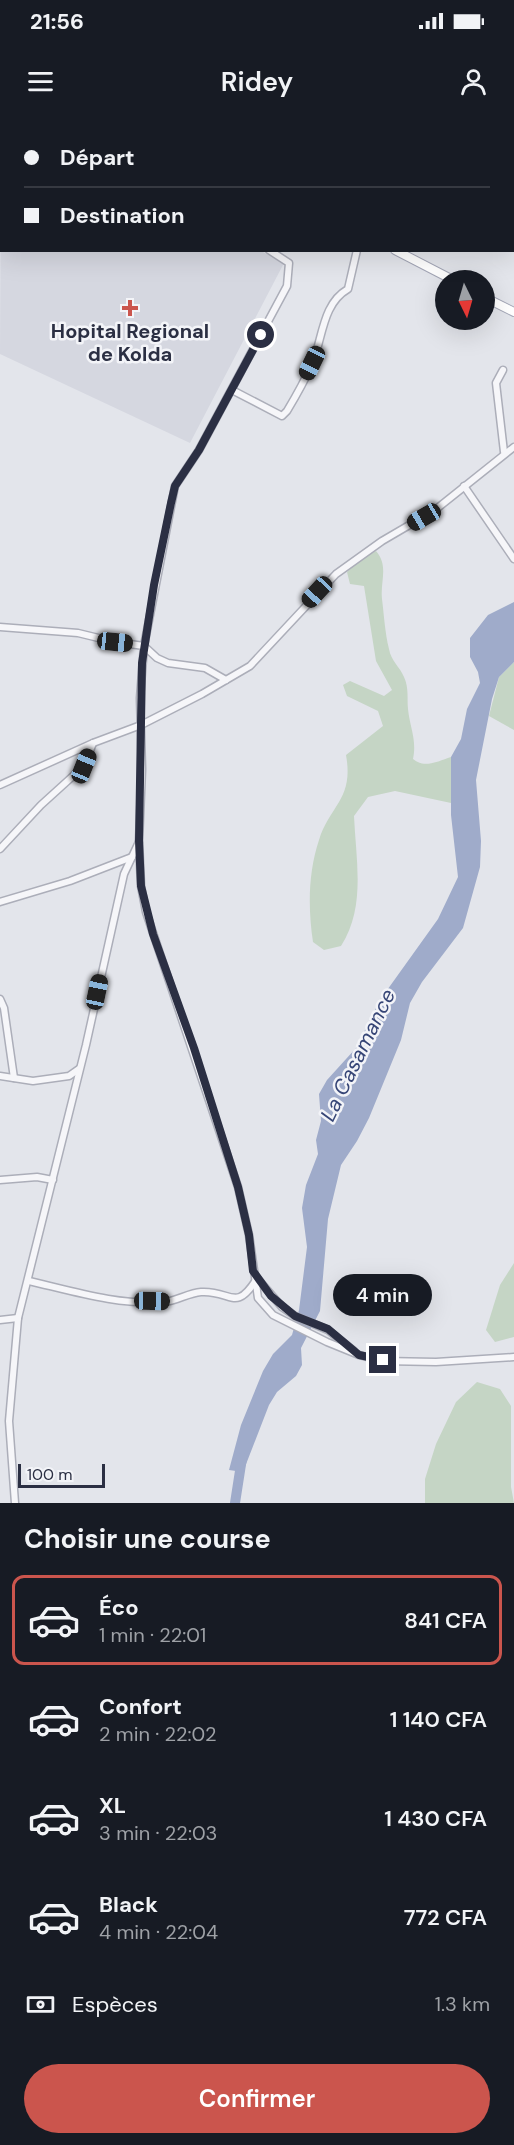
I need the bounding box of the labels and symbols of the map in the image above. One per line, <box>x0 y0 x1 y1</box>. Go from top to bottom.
north arrow <box>435 270 495 330</box>
marker: Hopital Regional de Kolda <box>121 299 139 317</box>
place label: Hopital Regional de Kolda <box>51 318 209 367</box>
route start <box>247 321 274 348</box>
car <box>296 343 328 383</box>
car <box>404 500 444 534</box>
car <box>298 573 336 611</box>
car <box>96 631 134 653</box>
car <box>69 746 99 786</box>
car <box>84 973 110 1011</box>
water label: La Casamance <box>314 984 402 1126</box>
callout: 4 min <box>334 1273 433 1315</box>
car <box>134 1292 170 1310</box>
route end <box>369 1346 396 1373</box>
scale bar <box>18 1461 105 1488</box>

